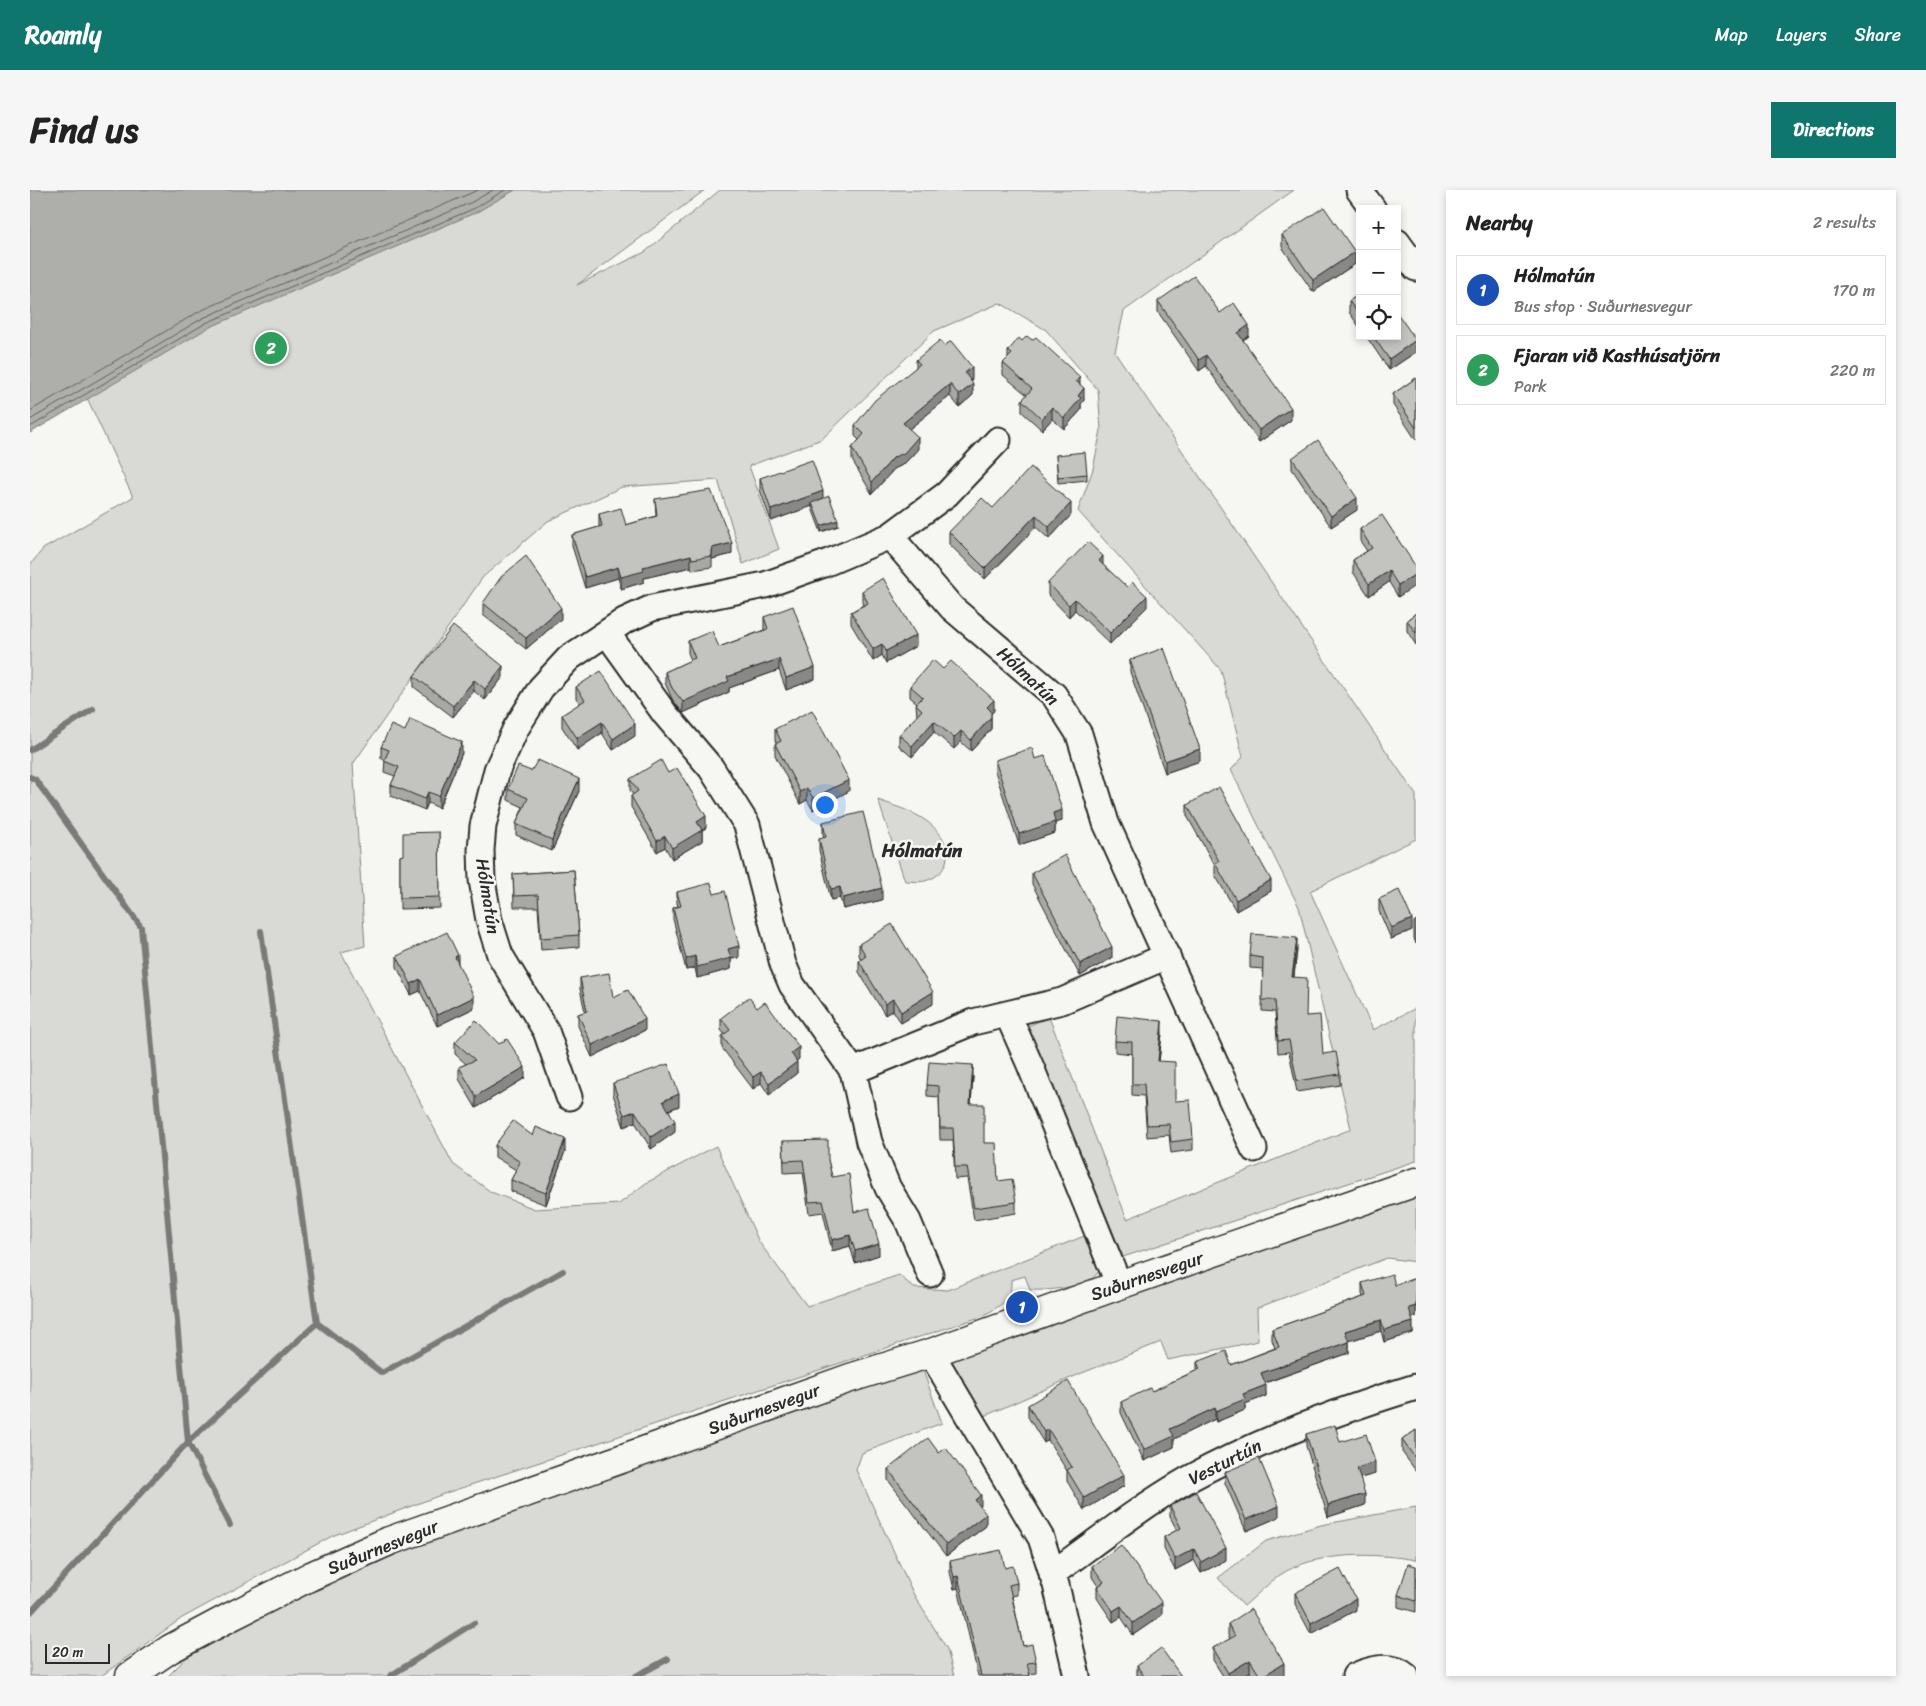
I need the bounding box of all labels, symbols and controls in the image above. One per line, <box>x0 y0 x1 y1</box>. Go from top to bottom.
text: Roamly <box>25 14 101 56</box>
text: Map <box>1715 19 1748 51</box>
text: Layers <box>1776 19 1827 51</box>
text: Share <box>1855 19 1901 51</box>
text: Find us <box>30 99 138 161</box>
button: Directions <box>1771 102 1896 158</box>
text: Nearby <box>1466 204 1532 242</box>
map controls <box>1356 205 1401 340</box>
button: + <box>1356 205 1401 250</box>
text: 2 results <box>1813 208 1876 237</box>
button: − <box>1356 250 1401 295</box>
text: Hólmatún <box>1514 259 1595 292</box>
text: 1 <box>1480 276 1486 305</box>
text: 170 m <box>1832 276 1875 305</box>
text: Bus stop · Suðurnesvegur <box>1514 292 1692 321</box>
button: locate <box>1356 295 1401 340</box>
pin: 2 <box>255 329 287 367</box>
text: Fjaran við Kasthúsatjörn <box>1514 339 1720 372</box>
text: 2 <box>1478 356 1488 385</box>
text: 220 m <box>1830 356 1875 385</box>
text: Park <box>1514 372 1547 401</box>
street label: Hólmatún <box>989 638 1067 714</box>
your location <box>812 792 838 818</box>
district label: Hólmatún <box>881 834 963 867</box>
street label: Hólmatún <box>466 856 510 937</box>
street label: Suðurnesvegur <box>1086 1241 1209 1310</box>
pin: 1 <box>1006 1288 1038 1326</box>
street label: Suðurnesvegur <box>703 1373 826 1444</box>
street label: Vesturtún <box>1183 1430 1268 1494</box>
street label: Suðurnesvegur <box>322 1509 445 1584</box>
text: 20 m <box>52 1640 83 1665</box>
scale bar <box>45 1641 110 1664</box>

